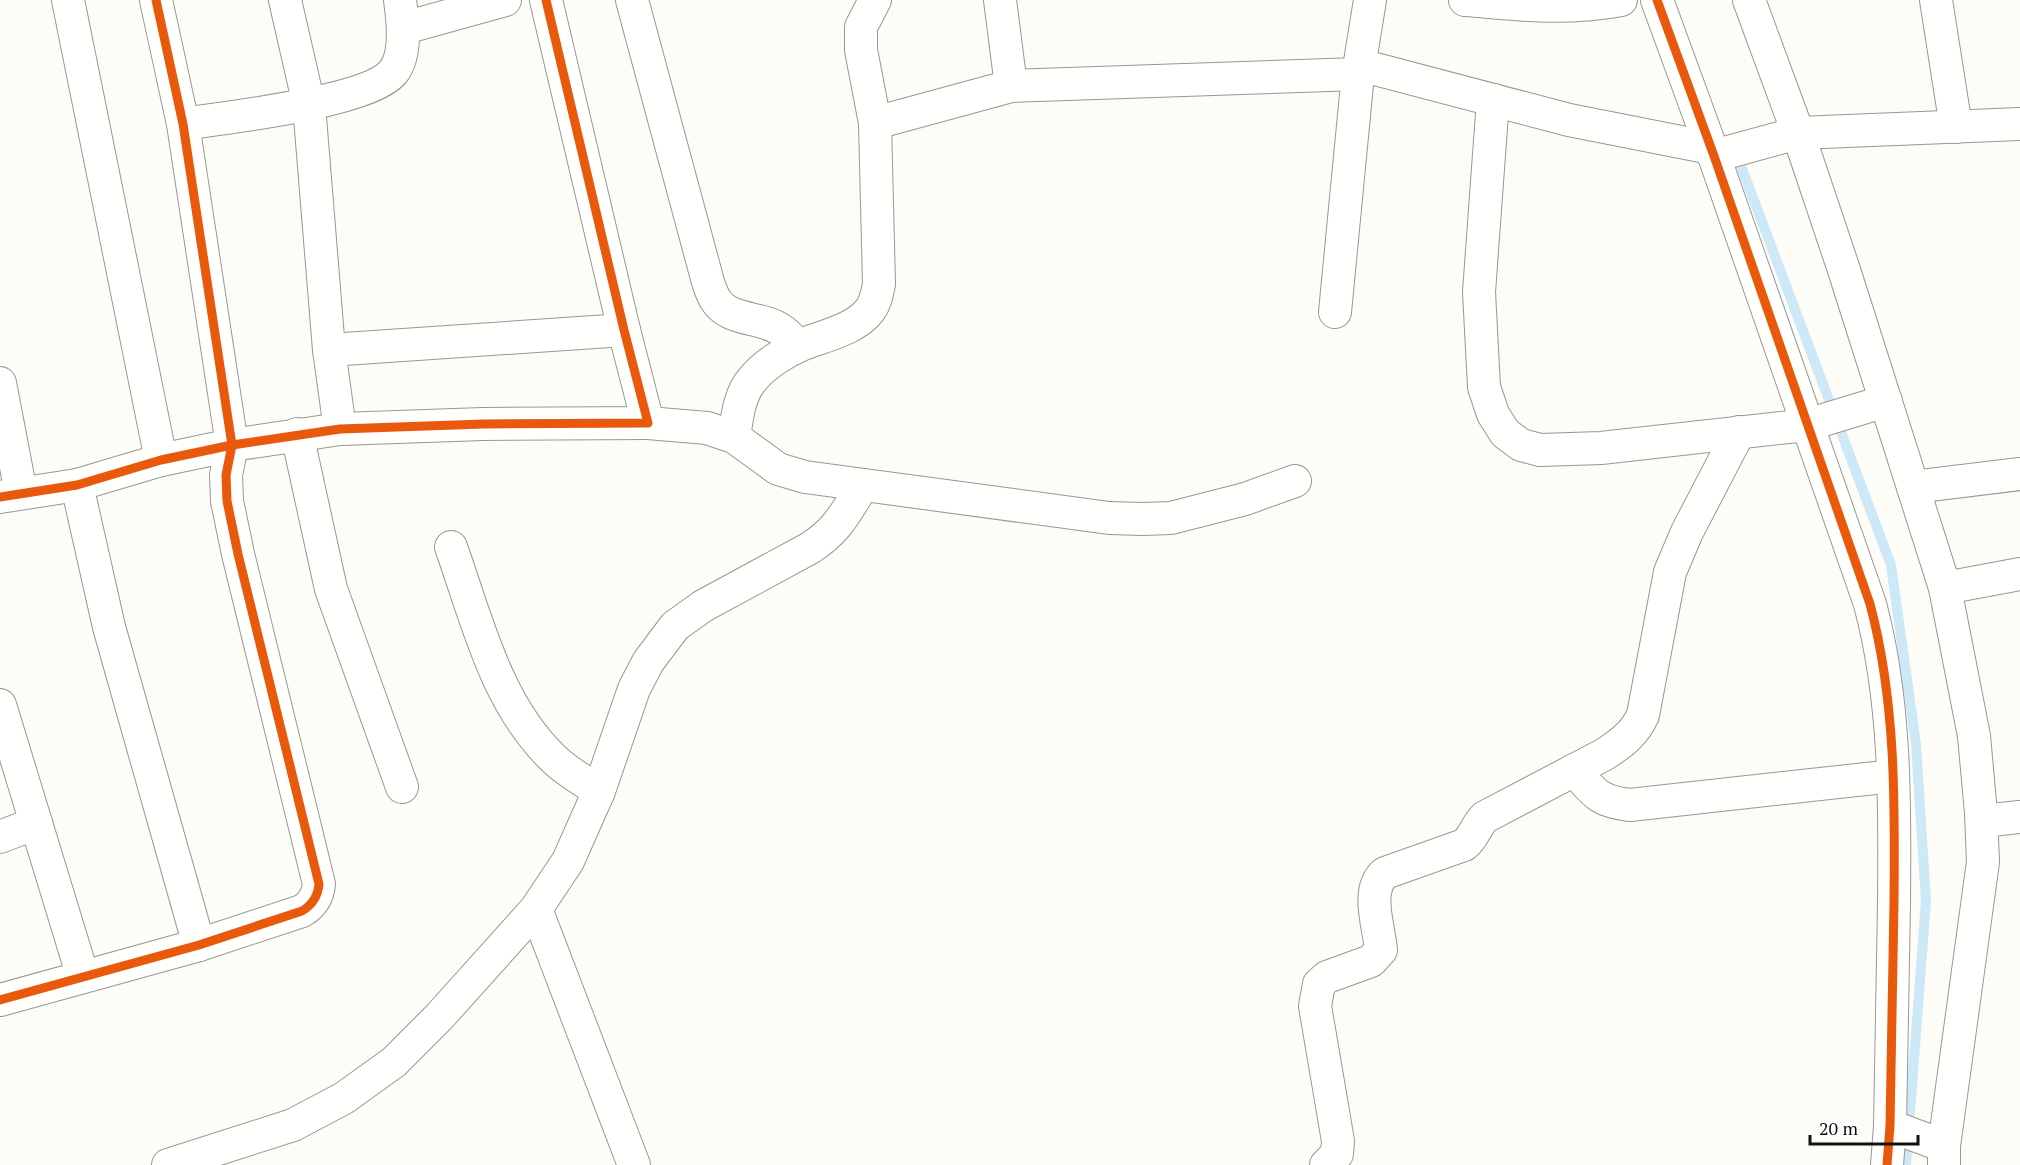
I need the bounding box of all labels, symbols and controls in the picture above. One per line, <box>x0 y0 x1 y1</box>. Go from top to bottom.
scale bar <box>1810 1108 1918 1146</box>
text: 20 m <box>1819 1116 1859 1140</box>

